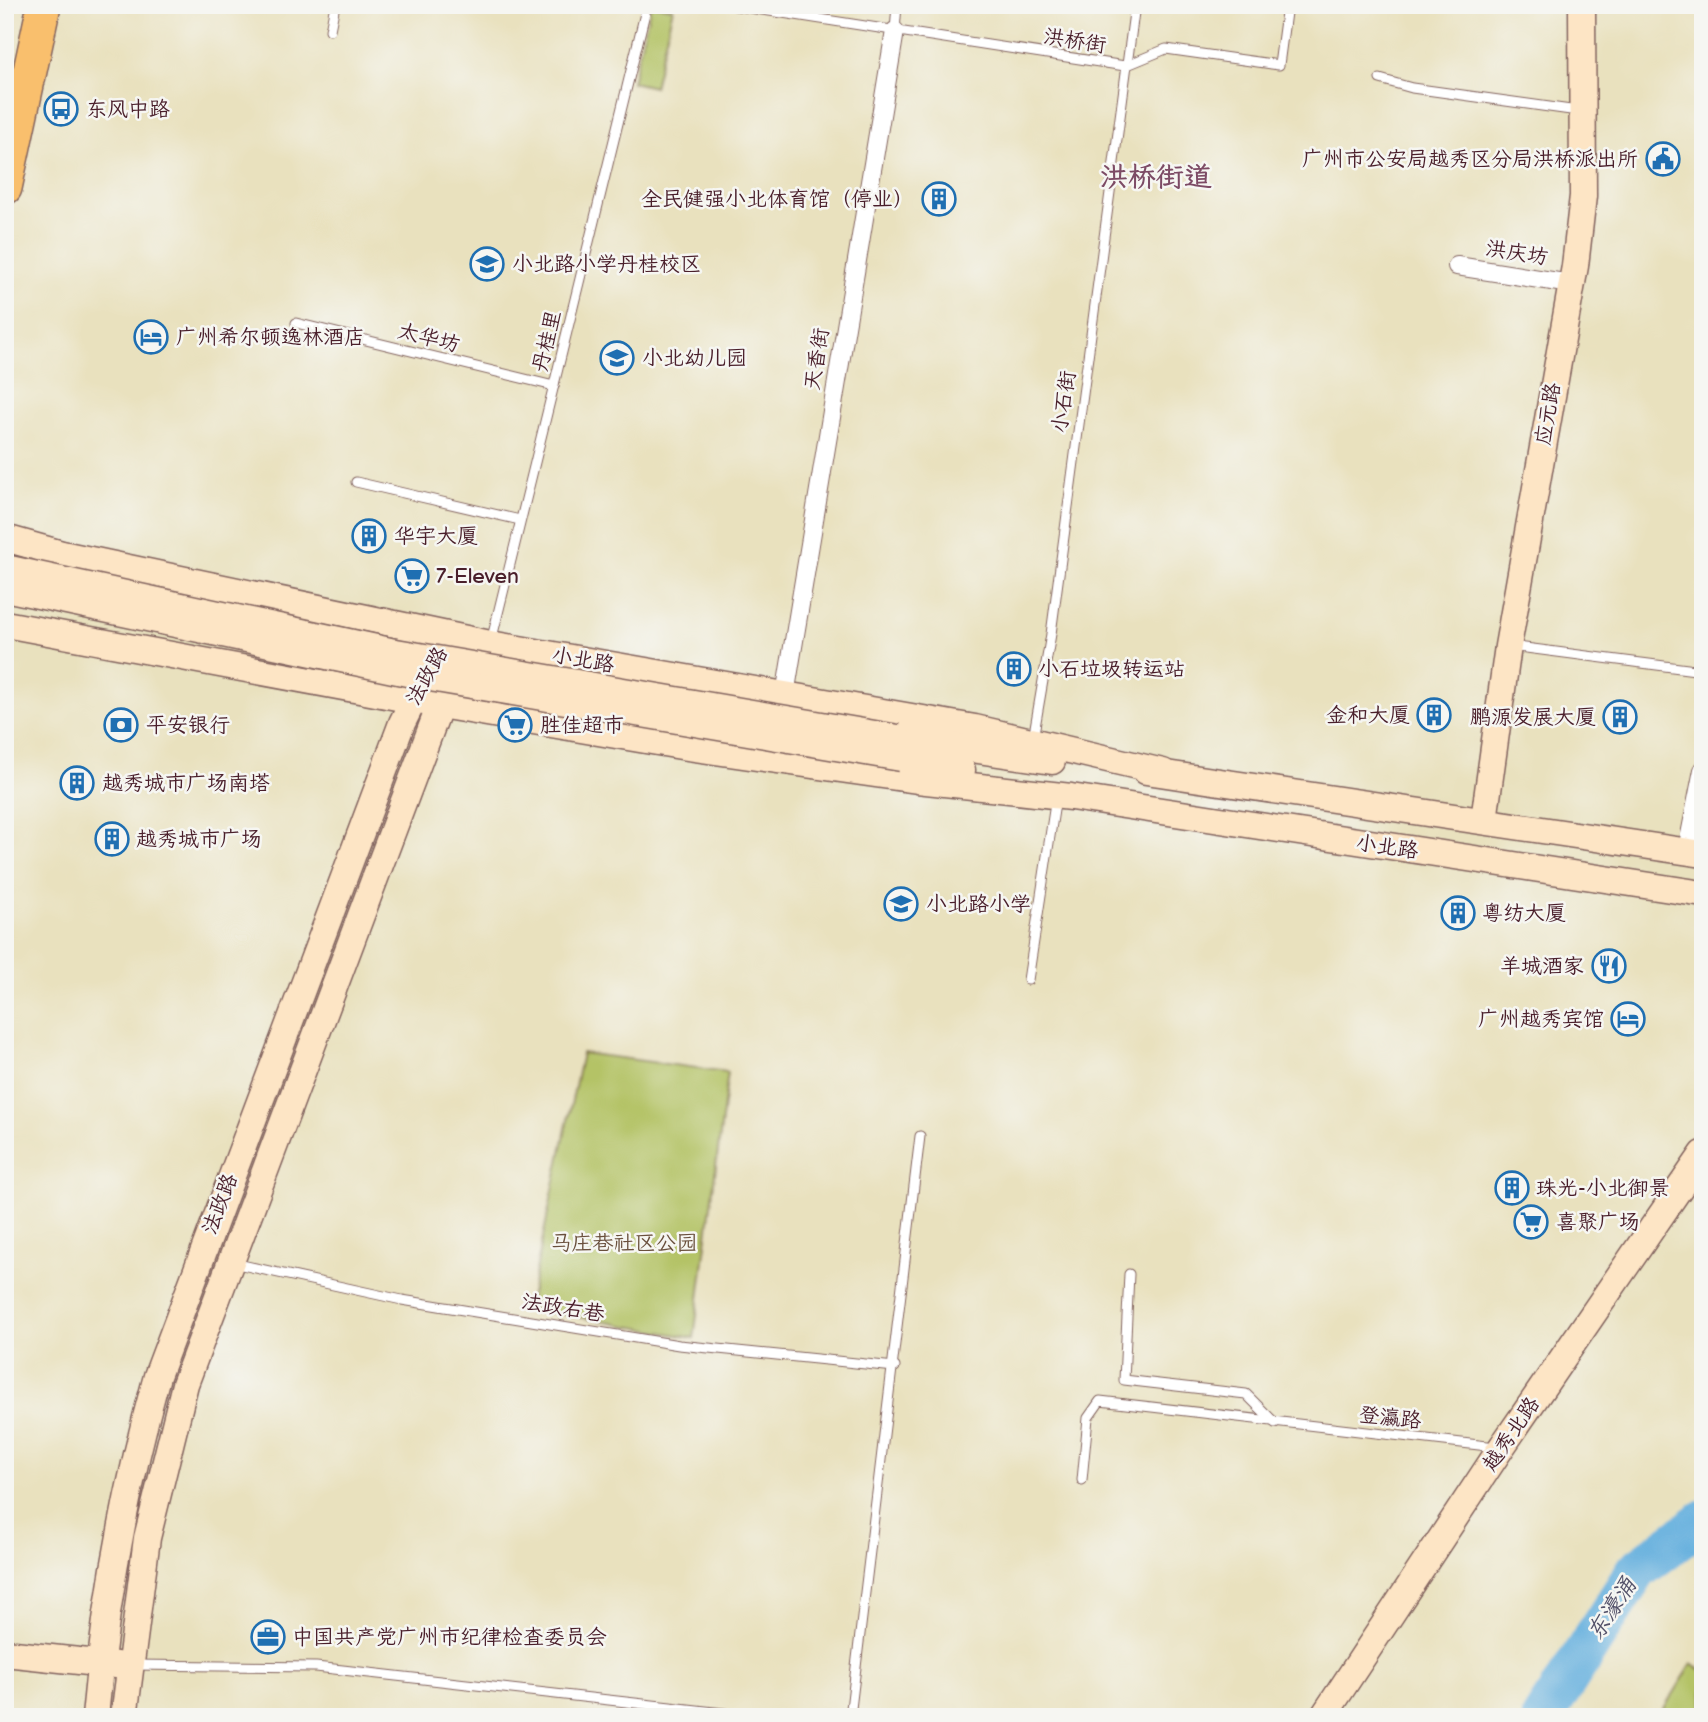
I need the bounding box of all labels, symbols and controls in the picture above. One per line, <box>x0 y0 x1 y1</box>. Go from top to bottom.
street label: 洪桥街 <box>1042 24 1108 58</box>
bus stop icon: 东风中路 <box>42 90 80 128</box>
place label: 东风中路 <box>86 97 170 122</box>
public building icon: 广州市公安局越秀区分局洪桥派出所 <box>1644 140 1682 178</box>
place label: 广州市公安局越秀区分局洪桥派出所 <box>1302 147 1638 172</box>
district label: 洪桥街道 <box>1100 161 1212 194</box>
building icon: 全民健强小北体育馆（停业） <box>920 180 958 218</box>
place label: 全民健强小北体育馆（停业） <box>641 187 914 212</box>
street label: 洪庆坊 <box>1484 236 1550 270</box>
school or university icon: 小北路小学丹桂校区 <box>468 245 506 283</box>
place label: 小北路小学丹桂校区 <box>512 252 701 277</box>
street label: 丹桂里 <box>527 307 567 375</box>
hotel icon: 广州希尔顿逸林酒店 <box>132 318 170 356</box>
street label: 太华坊 <box>395 318 463 358</box>
place label: 广州希尔顿逸林酒店 <box>176 325 365 350</box>
street label: 天香街 <box>800 326 834 392</box>
school or university icon: 小北幼儿园 <box>598 339 636 377</box>
place label: 小北幼儿园 <box>642 346 747 371</box>
street label: 小石街 <box>1047 369 1081 435</box>
street label: 应元路 <box>1530 381 1566 447</box>
building icon: 华宇大厦 <box>350 517 388 555</box>
place label: 华宇大厦 <box>394 524 478 549</box>
supermarket icon: 7-Eleven <box>393 557 431 595</box>
place label: 7-Eleven <box>436 564 519 589</box>
street label: 法政路 <box>401 642 453 710</box>
street label: 小北路 <box>550 642 616 678</box>
building icon: 小石垃圾转运站 <box>995 650 1033 688</box>
place label: 小石垃圾转运站 <box>1038 657 1185 682</box>
building icon: 金和大厦 <box>1415 696 1453 734</box>
building icon: 鹏源发展大厦 <box>1601 698 1639 736</box>
place label: 金和大厦 <box>1326 703 1410 728</box>
place label: 鹏源发展大厦 <box>1470 705 1596 730</box>
bank icon: 平安银行 <box>102 706 140 744</box>
supermarket icon: 胜佳超市 <box>496 706 534 744</box>
place label: 平安银行 <box>146 713 230 738</box>
place label: 胜佳超市 <box>540 713 624 738</box>
building icon: 越秀城市广场南塔 <box>58 764 96 802</box>
place label: 越秀城市广场南塔 <box>102 771 270 796</box>
building icon: 越秀城市广场 <box>93 820 131 858</box>
place label: 越秀城市广场 <box>136 827 262 852</box>
street label: 小北路 <box>1354 830 1420 864</box>
school or university icon: 小北路小学 <box>882 885 920 923</box>
place label: 小北路小学 <box>926 892 1031 917</box>
building icon: 粤纺大厦 <box>1439 894 1477 932</box>
place label: 粤纺大厦 <box>1482 901 1566 926</box>
restaurant icon: 羊城酒家 <box>1590 947 1628 985</box>
place label: 羊城酒家 <box>1500 954 1584 979</box>
hotel icon: 广州越秀宾馆 <box>1609 1000 1647 1038</box>
place label: 广州越秀宾馆 <box>1478 1007 1604 1032</box>
building icon: 珠光-小北御景 <box>1493 1169 1531 1207</box>
street label: 法政路 <box>197 1170 243 1238</box>
place label: 珠光-小北御景 <box>1536 1176 1670 1201</box>
supermarket icon: 喜聚广场 <box>1512 1203 1550 1241</box>
place label: 喜聚广场 <box>1556 1210 1640 1235</box>
park label: 马庄巷社区公园 <box>551 1231 698 1256</box>
street label: 法政右巷 <box>520 1289 606 1327</box>
street label: 越秀北路 <box>1477 1392 1545 1476</box>
street label: 登瀛路 <box>1357 1402 1423 1434</box>
water label: 东濠涌 <box>1581 1572 1643 1646</box>
office icon: 中国共产党广州市纪律检查委员会 <box>249 1618 287 1656</box>
place label: 中国共产党广州市纪律检查委员会 <box>292 1625 607 1650</box>

